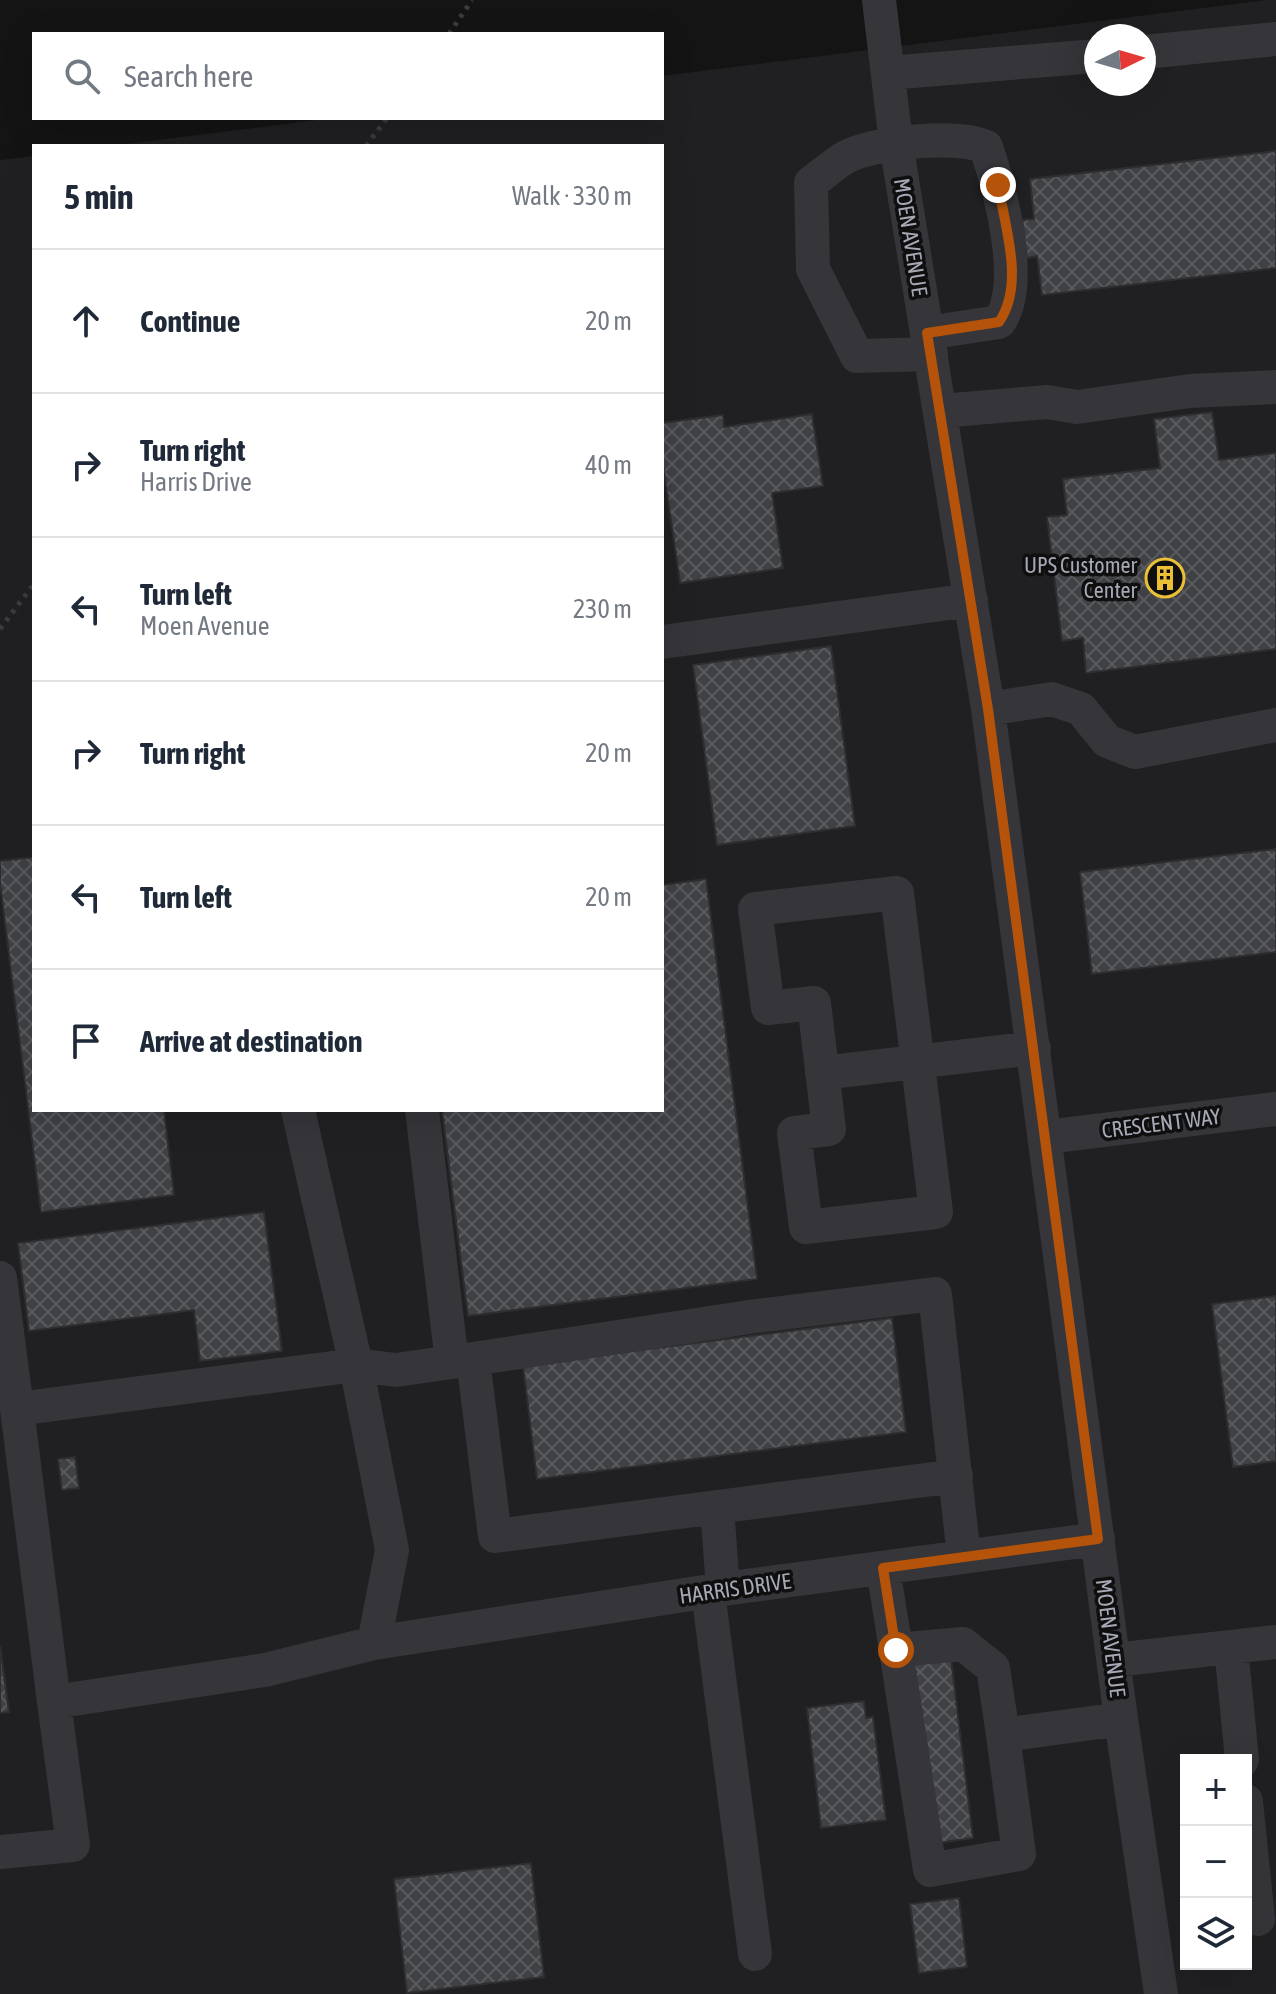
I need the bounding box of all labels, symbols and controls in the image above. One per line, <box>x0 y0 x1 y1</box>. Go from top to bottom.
north arrow <box>1084 24 1156 96</box>
search box <box>32 32 664 120</box>
icon: search <box>60 54 104 98</box>
text: Search here <box>124 59 253 93</box>
route end <box>980 167 1016 203</box>
street label: MOEN AVENUE <box>889 176 933 298</box>
text: 5 min <box>64 177 133 216</box>
text: Walk · 330 m <box>512 181 632 211</box>
icon: ahead <box>64 299 108 343</box>
text: Continue <box>140 304 240 338</box>
text: 20 m <box>585 306 632 336</box>
text: Turn right <box>140 433 246 467</box>
icon: right <box>64 443 108 487</box>
text: 40 m <box>585 450 632 480</box>
text: Harris Drive <box>140 467 252 497</box>
place label: UPS Customer Center <box>1024 552 1138 603</box>
building icon: UPS Customer Center <box>1144 557 1186 599</box>
text: Turn left <box>140 577 232 611</box>
icon: left <box>64 587 108 631</box>
text: 230 m <box>573 594 632 624</box>
text: Moen Avenue <box>140 611 270 641</box>
icon: right <box>64 731 108 775</box>
text: Turn right <box>140 736 246 770</box>
text: 20 m <box>585 738 632 768</box>
icon: left <box>64 875 108 919</box>
text: Turn left <box>140 880 232 914</box>
text: 20 m <box>585 882 632 912</box>
icon: arrive <box>64 1019 108 1063</box>
text: Arrive at destination <box>140 1024 362 1058</box>
street label: CRESCENT WAY <box>1100 1103 1222 1143</box>
street label: HARRIS DRIVE <box>677 1567 793 1609</box>
street label: MOEN AVENUE <box>1091 1577 1131 1699</box>
route start <box>878 1632 914 1668</box>
map controls <box>1180 1754 1252 1970</box>
button: + <box>1180 1754 1252 1826</box>
button: − <box>1180 1826 1252 1898</box>
button: layers <box>1180 1898 1252 1970</box>

